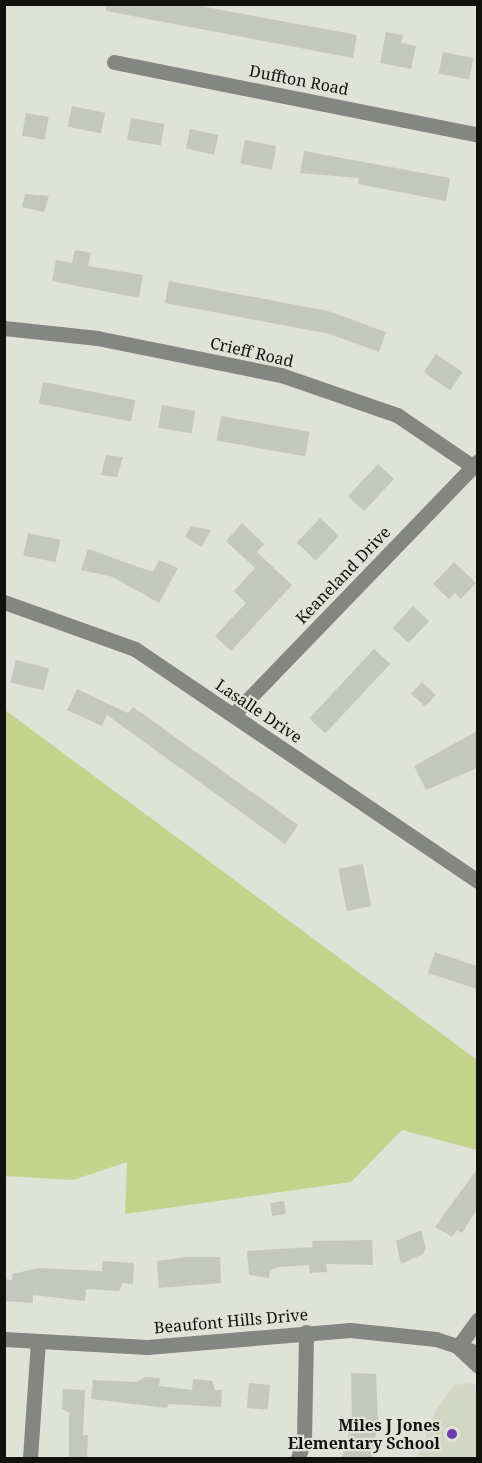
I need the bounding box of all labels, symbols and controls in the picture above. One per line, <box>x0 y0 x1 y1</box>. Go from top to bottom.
street label: Duffton Road <box>248 61 350 99</box>
street label: Crieff Road <box>208 333 296 371</box>
street label: Keaneland Drive <box>292 522 394 628</box>
street label: Lasalle Drive <box>212 675 306 747</box>
street label: Beaufont Hills Drive <box>153 1305 309 1337</box>
place label: Miles J Jones Elementary School <box>288 1415 440 1453</box>
marker: Miles J Jones Elementary School <box>445 1427 459 1441</box>

